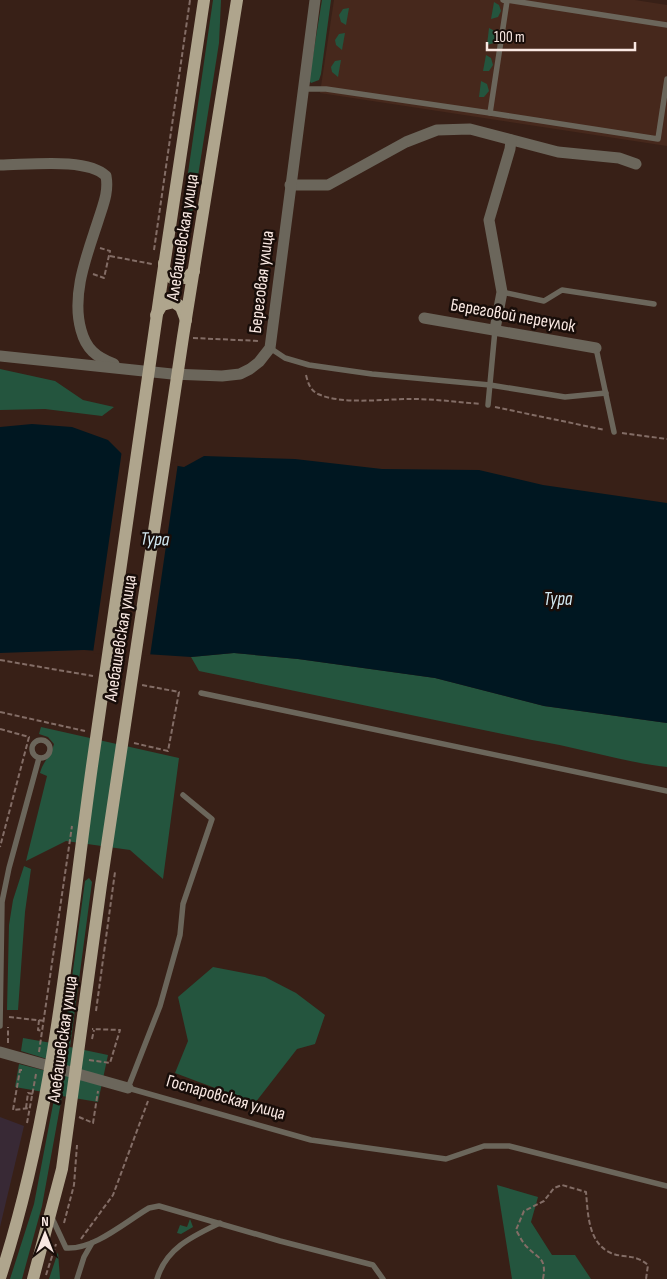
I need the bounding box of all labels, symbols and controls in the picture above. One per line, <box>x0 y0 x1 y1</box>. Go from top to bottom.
scale bar <box>487 20 634 52</box>
text: 100 m <box>494 28 525 47</box>
street label: Алебашевская улица <box>162 172 203 303</box>
street label: Береговая улица <box>245 229 278 335</box>
street label: Береговой переулок <box>449 294 577 337</box>
water label: Тура <box>140 527 170 552</box>
street label: Алебашевская улица <box>100 573 141 704</box>
water label: Тура <box>543 588 573 611</box>
street label: Алебашевская улица <box>43 974 82 1105</box>
street label: Госпаровская улица <box>164 1070 288 1125</box>
north arrow <box>20 1209 70 1259</box>
text: N <box>41 1213 49 1230</box>

